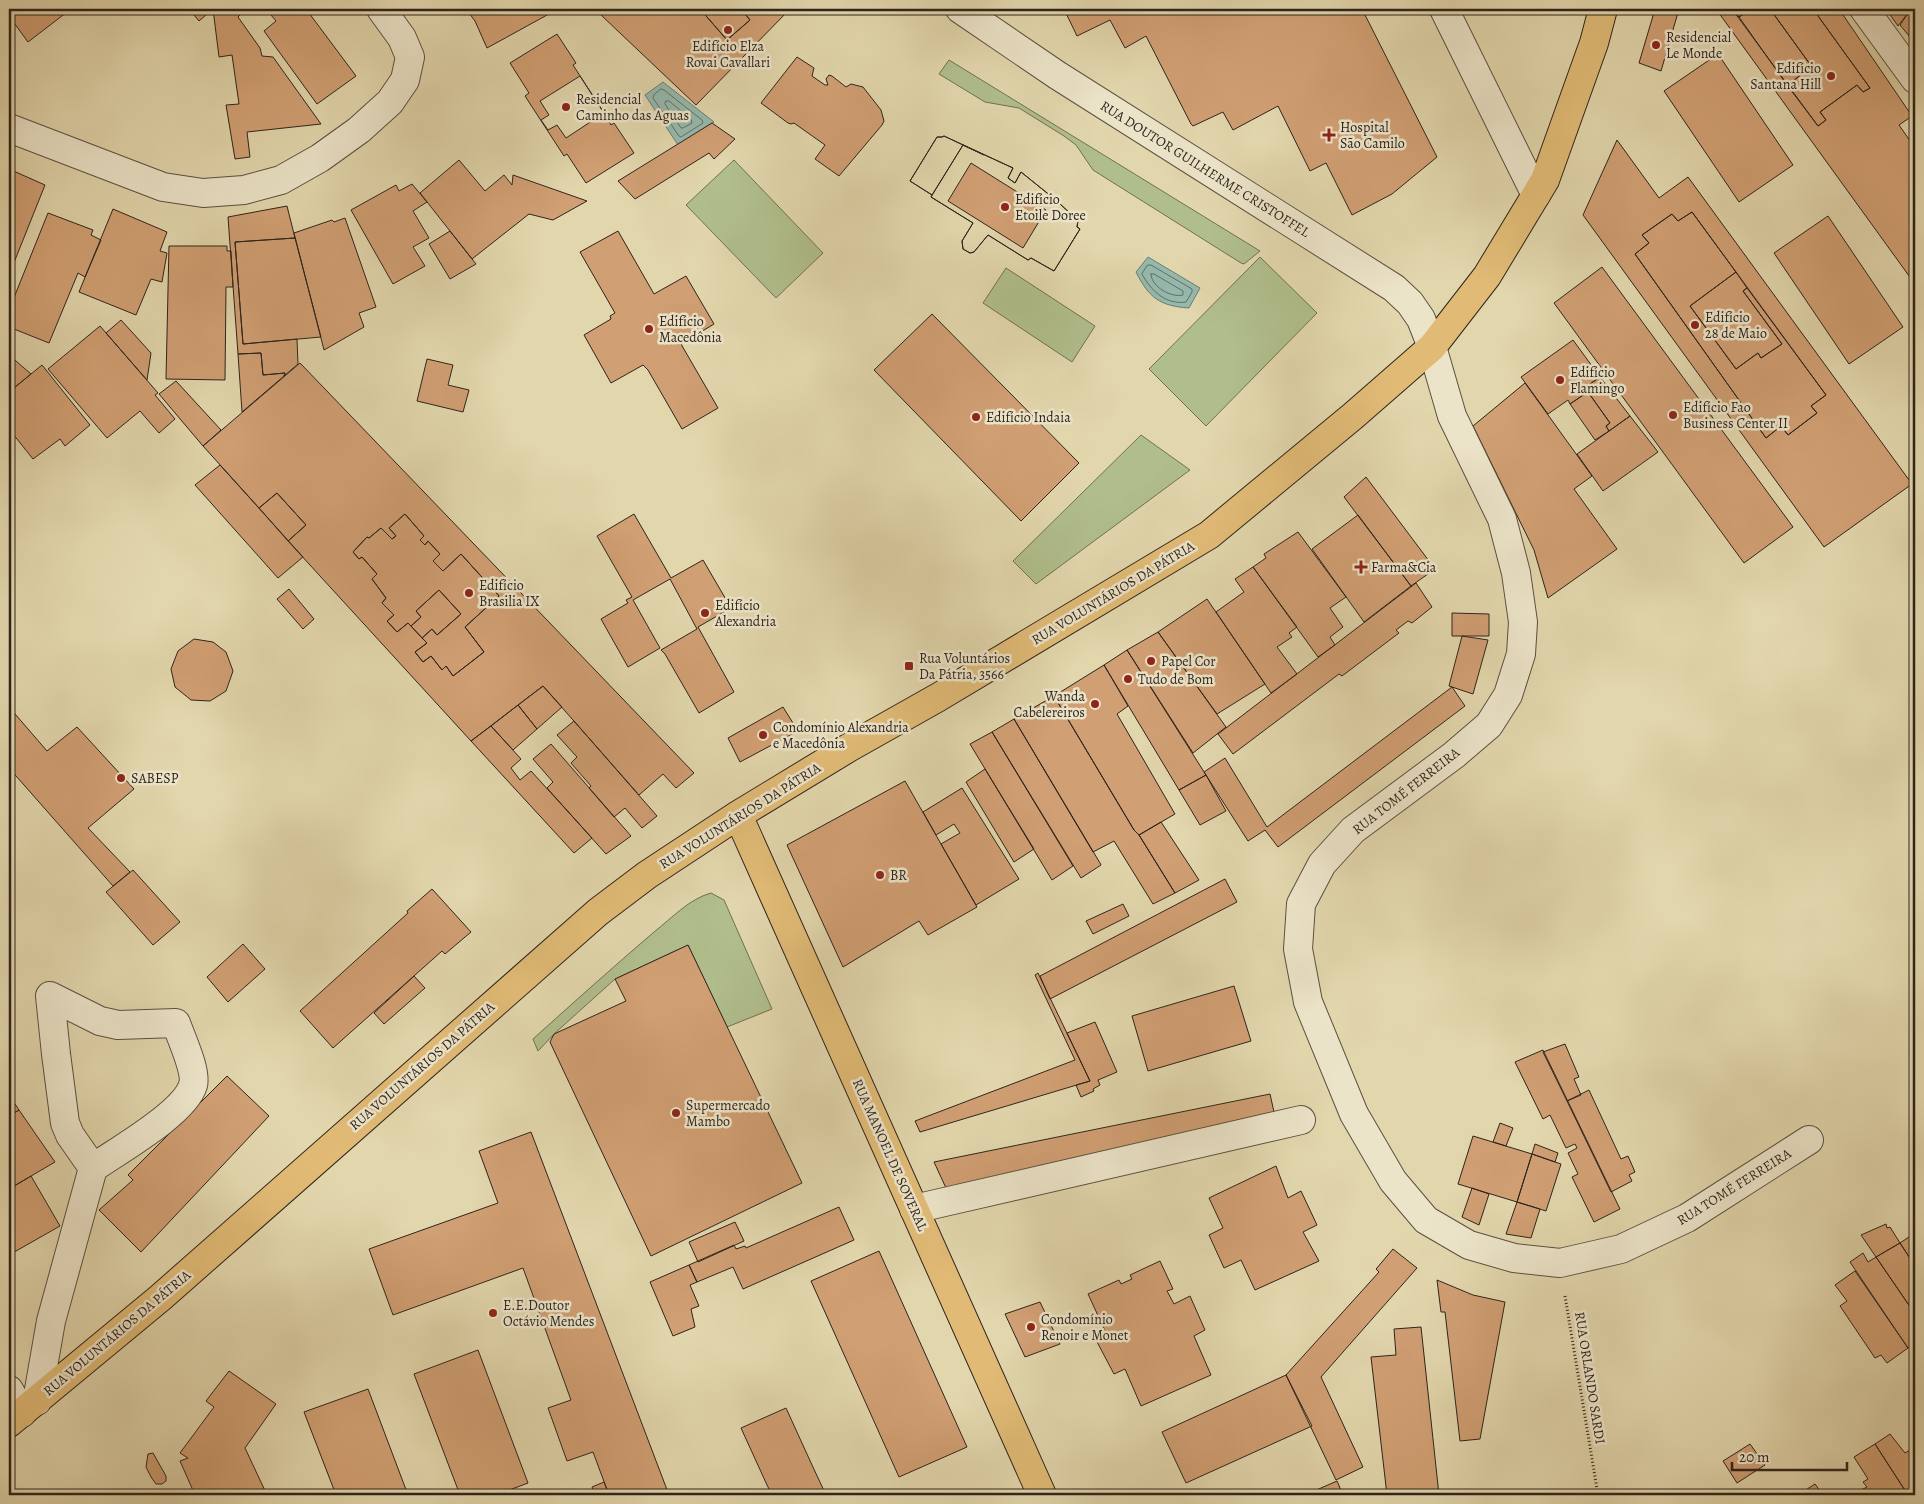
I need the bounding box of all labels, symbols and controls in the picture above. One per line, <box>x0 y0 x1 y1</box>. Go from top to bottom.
marker: Edifício Elza Rovai Cavallari <box>722 24 734 36</box>
place label: Residencial Le Monde <box>1666 28 1732 63</box>
place label: Edifício Elza Rovai Cavallari <box>686 37 770 72</box>
marker: Residencial Le Monde <box>1650 39 1662 51</box>
place label: Edifício Santana Hill <box>1750 59 1822 94</box>
marker: Edifício Santana Hill <box>1825 70 1837 82</box>
place label: Residencial Caminho das Aguas <box>576 90 689 125</box>
street label: RUA DOUTOR GUILHERME CRISTOFFEL <box>1097 96 1314 242</box>
marker: Residencial Caminho das Aguas <box>560 101 572 113</box>
place label: Hospital São Camilo <box>1340 118 1405 153</box>
marker: Hospital São Camilo <box>1322 128 1336 142</box>
place label: Edifício Etoile Doree <box>1015 190 1086 225</box>
marker: Edifício Etoile Doree <box>999 201 1011 213</box>
place label: Edifício 28 de Maio <box>1705 308 1767 343</box>
place label: Edifício Macedônia <box>659 312 722 347</box>
marker: Edifício 28 de Maio <box>1689 319 1701 331</box>
marker: Edifício Macedônia <box>643 323 655 335</box>
place label: Edifício Flamingo <box>1570 363 1624 398</box>
marker: Edifício Flamingo <box>1554 374 1566 386</box>
place label: Edifício Fao Business Center II <box>1683 398 1788 433</box>
place label: Edifício Indaia <box>986 408 1071 427</box>
marker: Edifício Fao Business Center II <box>1667 409 1679 421</box>
marker: Edifício Indaia <box>970 411 982 423</box>
street label: RUA VOLUNTÁRIOS DA PÁTRIA <box>1028 536 1199 649</box>
place label: Farma&Cia <box>1371 558 1437 577</box>
marker: Farma&Cia <box>1355 561 1367 573</box>
place label: Edifício Brasilia IX <box>479 576 540 611</box>
marker: Edifício Brasilia IX <box>463 587 475 599</box>
place label: Edifício Alexandria <box>714 596 777 631</box>
marker: Edifício Alexandria <box>699 607 711 619</box>
place label: Rua Voluntários Da Pátria, 3566 <box>919 649 1010 684</box>
place label: Papel Cor <box>1161 652 1216 671</box>
marker: Papel Cor <box>1145 655 1157 667</box>
marker: Rua Voluntários Da Pátria, 3566 <box>903 660 915 672</box>
place label: Tudo de Bom <box>1138 670 1214 689</box>
marker: Tudo de Bom <box>1122 673 1134 685</box>
place label: Wanda Cabelereiros <box>1013 687 1085 722</box>
marker: Wanda Cabelereiros <box>1089 698 1101 710</box>
place label: Condomínio Alexandria e Macedônia <box>773 718 909 753</box>
marker: Condomínio Alexandria e Macedônia <box>757 729 769 741</box>
street label: RUA TOMÉ FERREIRA <box>1348 743 1464 839</box>
street label: RUA VOLUNTÁRIOS DA PÁTRIA <box>656 758 825 874</box>
place label: SABESP <box>131 769 179 788</box>
marker: SABESP <box>115 772 127 784</box>
place label: BR <box>890 866 907 885</box>
marker: BR <box>874 869 886 881</box>
street label: RUA VOLUNTÁRIOS DA PÁTRIA <box>345 997 499 1134</box>
street label: RUA MANOEL DE SOVERAL <box>848 1076 933 1235</box>
place label: Supermercado Mambo <box>686 1096 770 1131</box>
marker: Supermercado Mambo <box>670 1107 682 1119</box>
street label: RUA TOMÉ FERREIRA <box>1673 1144 1795 1230</box>
street label: RUA VOLUNTÁRIOS DA PÁTRIA <box>39 1265 195 1400</box>
place label: E.E.Doutor Octávio Mendes <box>503 1296 594 1331</box>
marker: E.E.Doutor Octávio Mendes <box>487 1307 499 1319</box>
place label: Condomínio Renoir e Monet <box>1041 1310 1129 1345</box>
street label: RUA ORLANDO SARDI <box>1570 1310 1610 1446</box>
marker: Condomínio Renoir e Monet <box>1025 1321 1037 1333</box>
scale bar <box>1732 1439 1846 1471</box>
text: 20 m <box>1739 1447 1770 1467</box>

